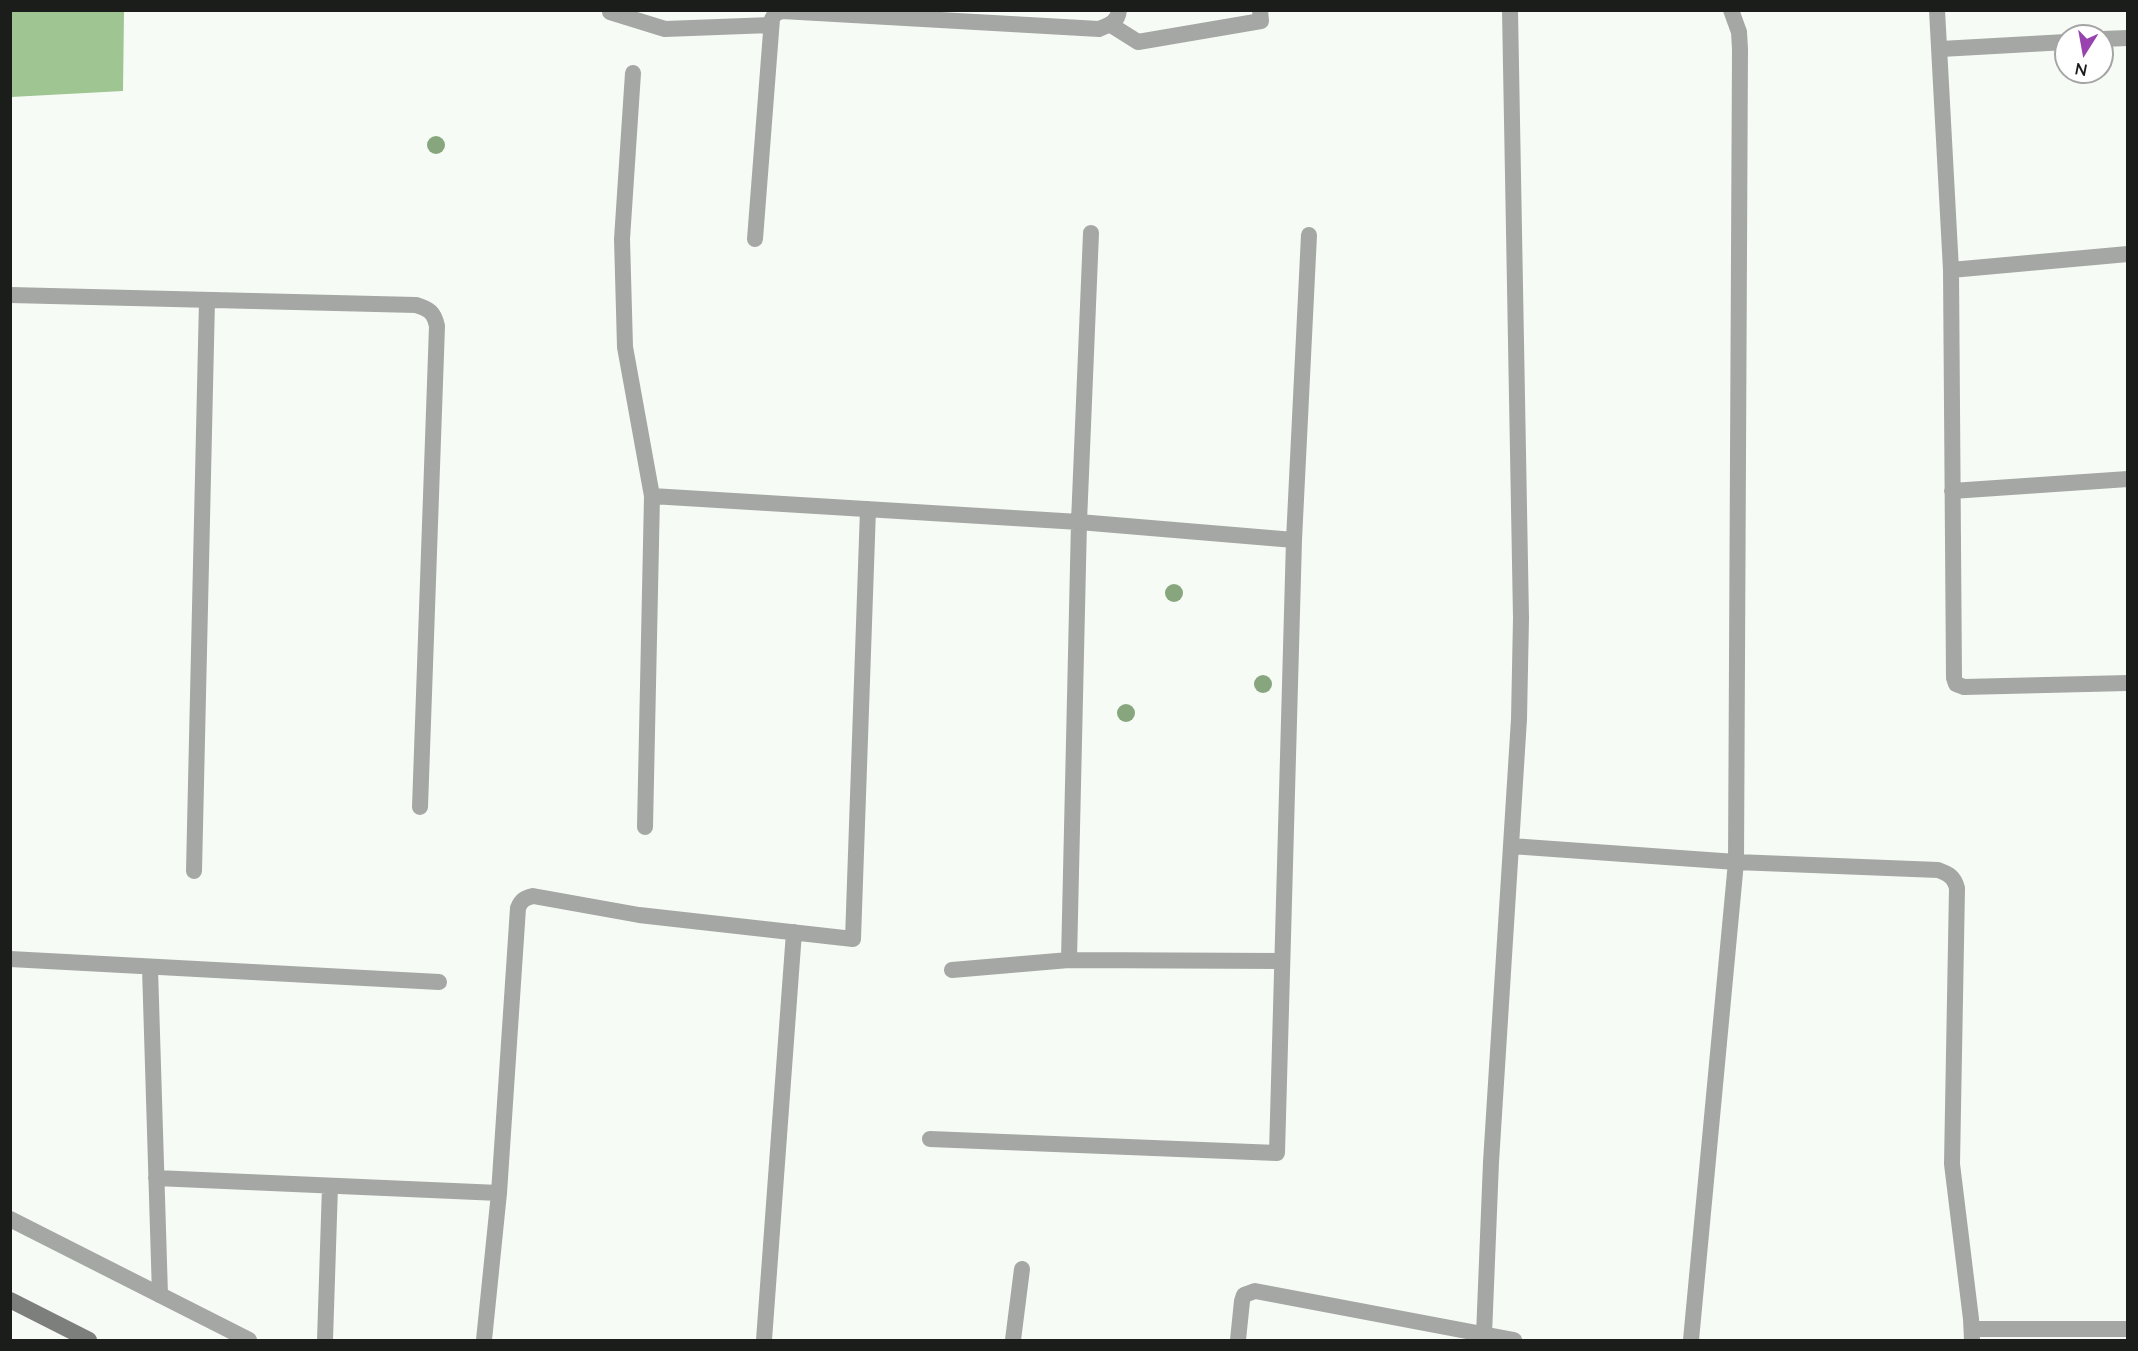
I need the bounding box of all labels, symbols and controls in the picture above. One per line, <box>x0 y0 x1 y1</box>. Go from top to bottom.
north arrow <box>2054 24 2114 84</box>
text: N <box>2073 60 2089 81</box>

